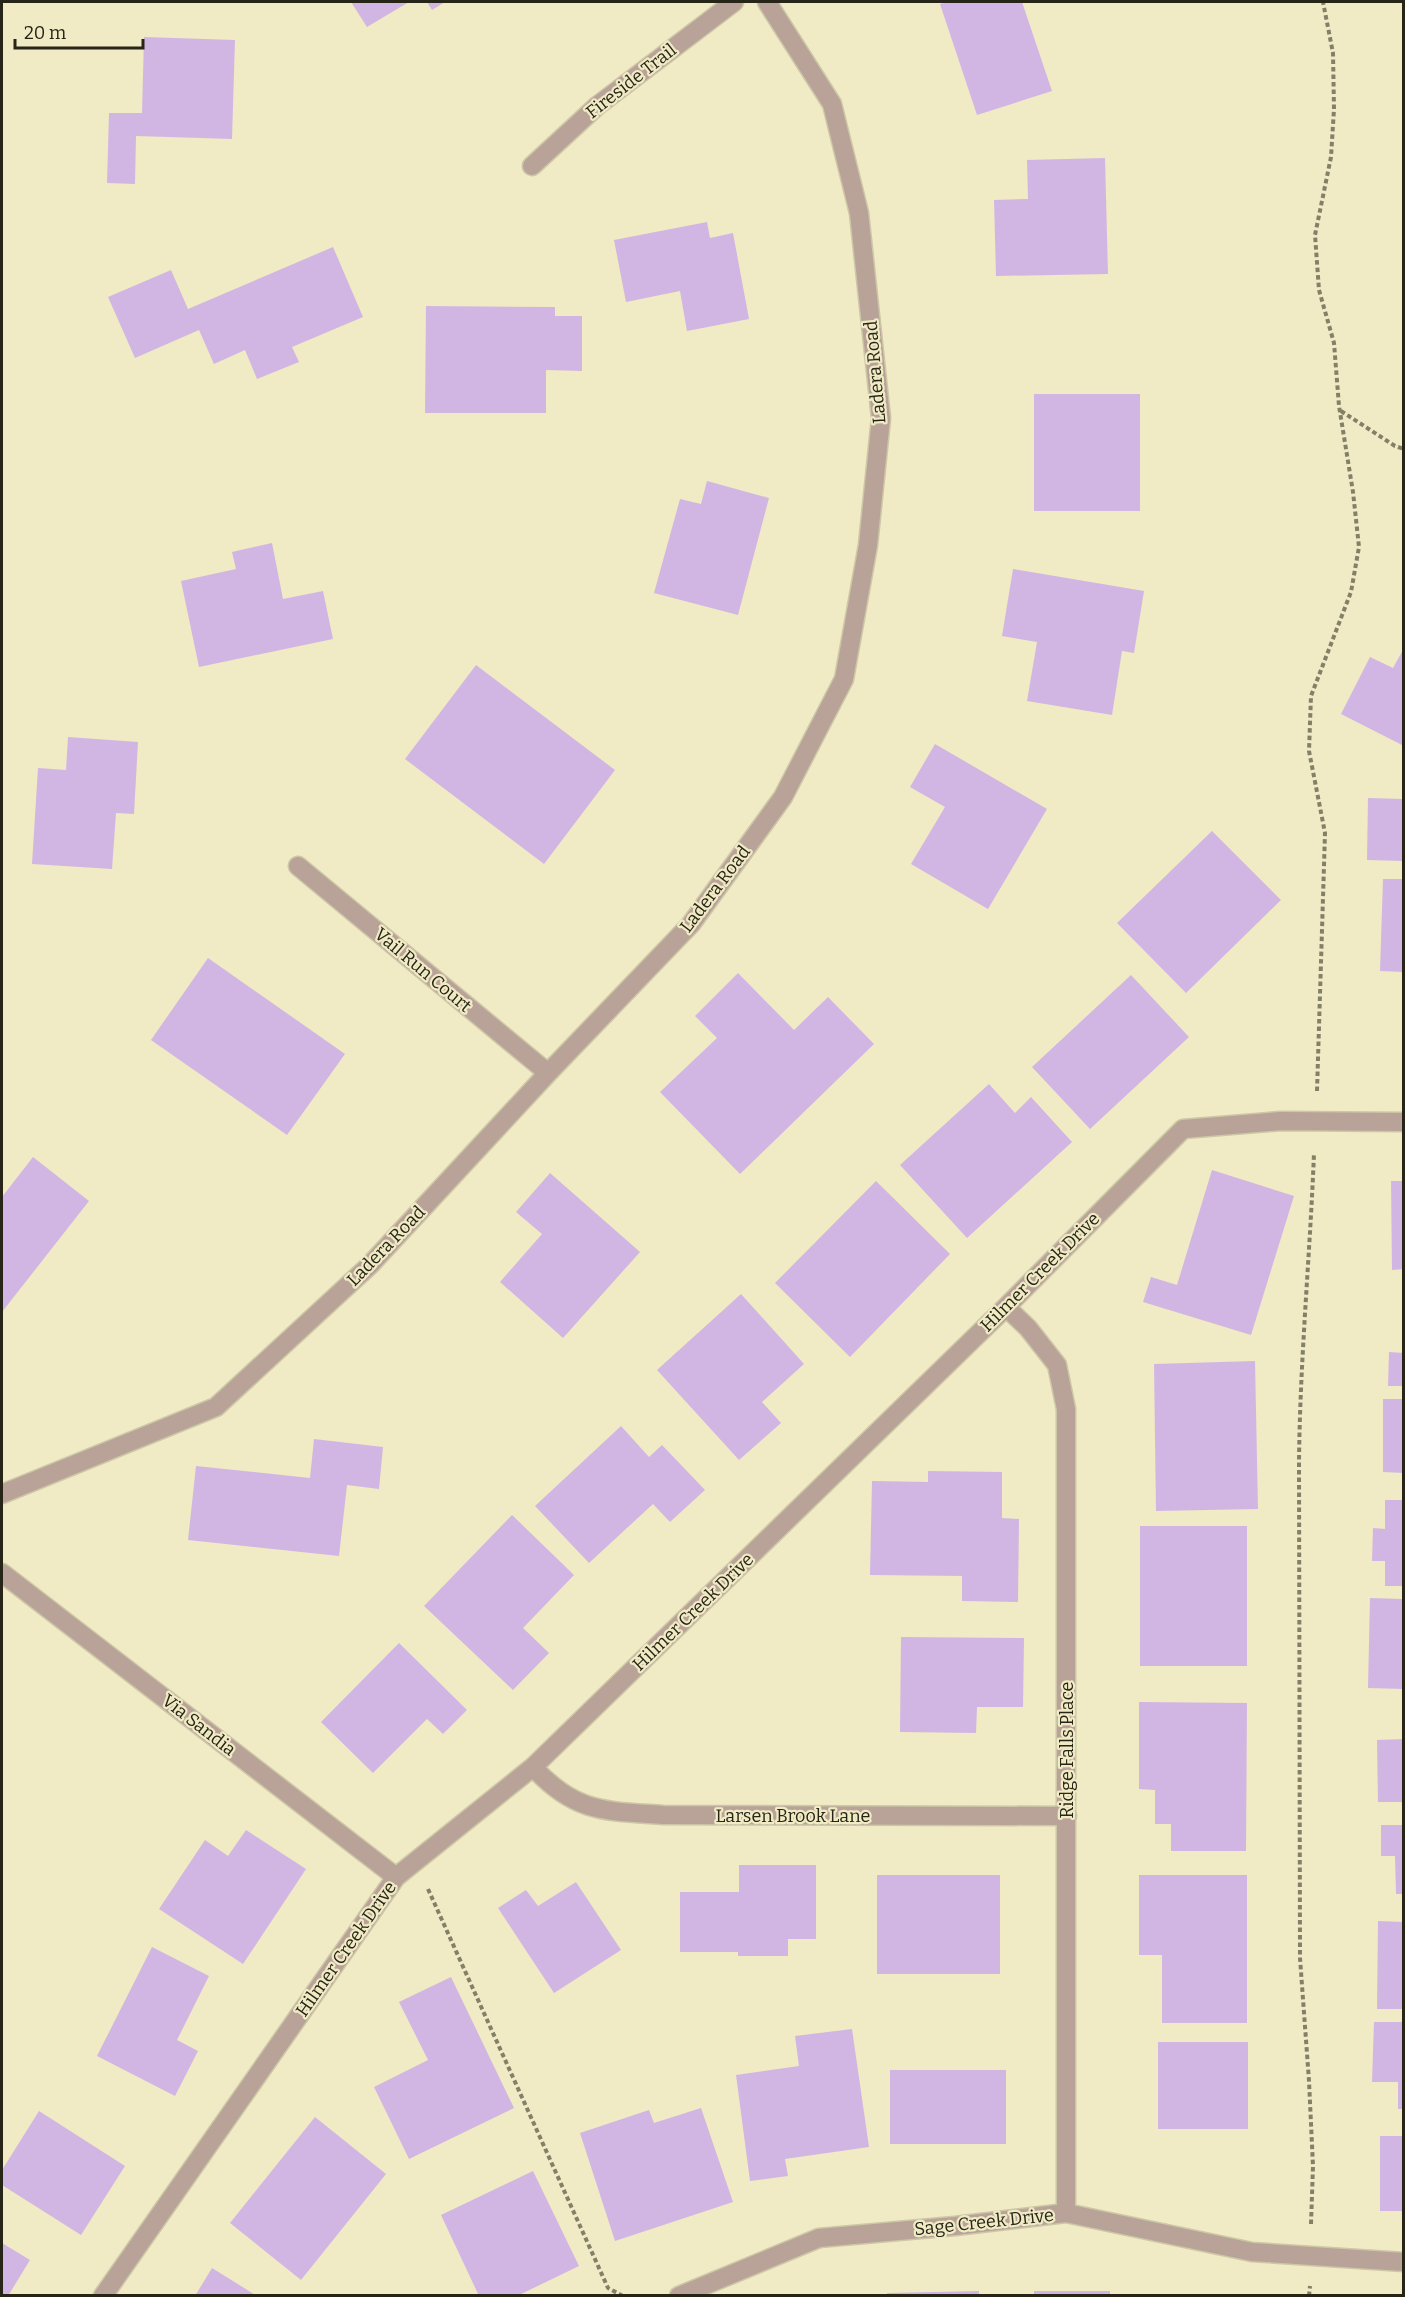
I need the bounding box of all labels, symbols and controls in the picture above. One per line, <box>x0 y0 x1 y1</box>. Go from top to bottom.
scale bar <box>15 12 142 50</box>
text: 20 m <box>24 22 66 44</box>
street label: Fireside Trail <box>581 39 681 123</box>
street label: Ladera Road <box>860 319 890 424</box>
street label: Ladera Road <box>675 841 755 937</box>
street label: Vail Run Court <box>370 923 476 1017</box>
street label: Ladera Road <box>342 1201 430 1291</box>
street label: Hilmer Creek Drive <box>976 1208 1104 1336</box>
street label: Hilmer Creek Drive <box>628 1549 758 1675</box>
street label: Ridge Falls Place <box>1056 1682 1078 1818</box>
street label: Via Sandia <box>158 1689 240 1761</box>
street label: Larsen Brook Lane <box>716 1805 870 1827</box>
street label: Hilmer Creek Drive <box>291 1877 401 2021</box>
street label: Sage Creek Drive <box>913 2204 1055 2240</box>

